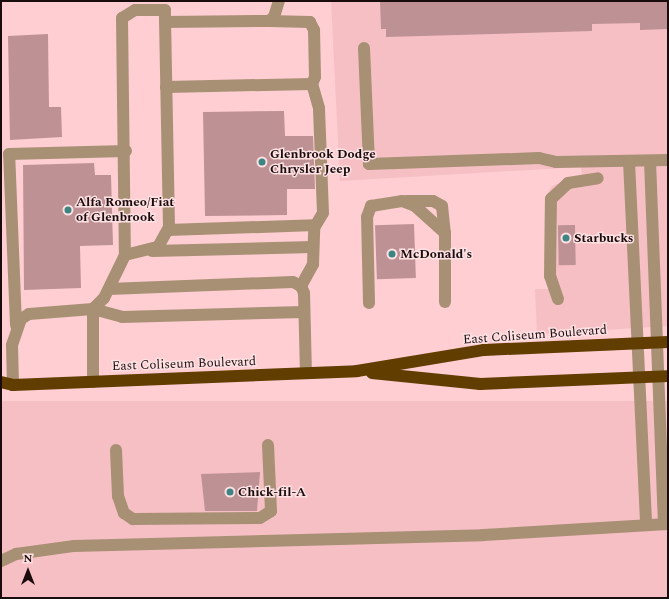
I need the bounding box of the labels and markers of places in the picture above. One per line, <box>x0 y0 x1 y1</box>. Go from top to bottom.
place label: Glenbrook Dodge Chrysler Jeep <box>270 147 376 178</box>
marker: Glenbrook Dodge Chrysler Jeep <box>257 157 267 167</box>
place label: Alfa Romeo/Fiat of Glenbrook <box>76 195 174 226</box>
marker: Alfa Romeo/Fiat of Glenbrook <box>63 205 73 215</box>
place label: Starbucks <box>574 230 634 246</box>
marker: Starbucks <box>561 233 571 243</box>
place label: McDonald's <box>400 246 472 262</box>
marker: McDonald's <box>387 249 397 259</box>
place label: Chick-fil-A <box>238 484 306 500</box>
marker: Chick-fil-A <box>225 487 235 497</box>

